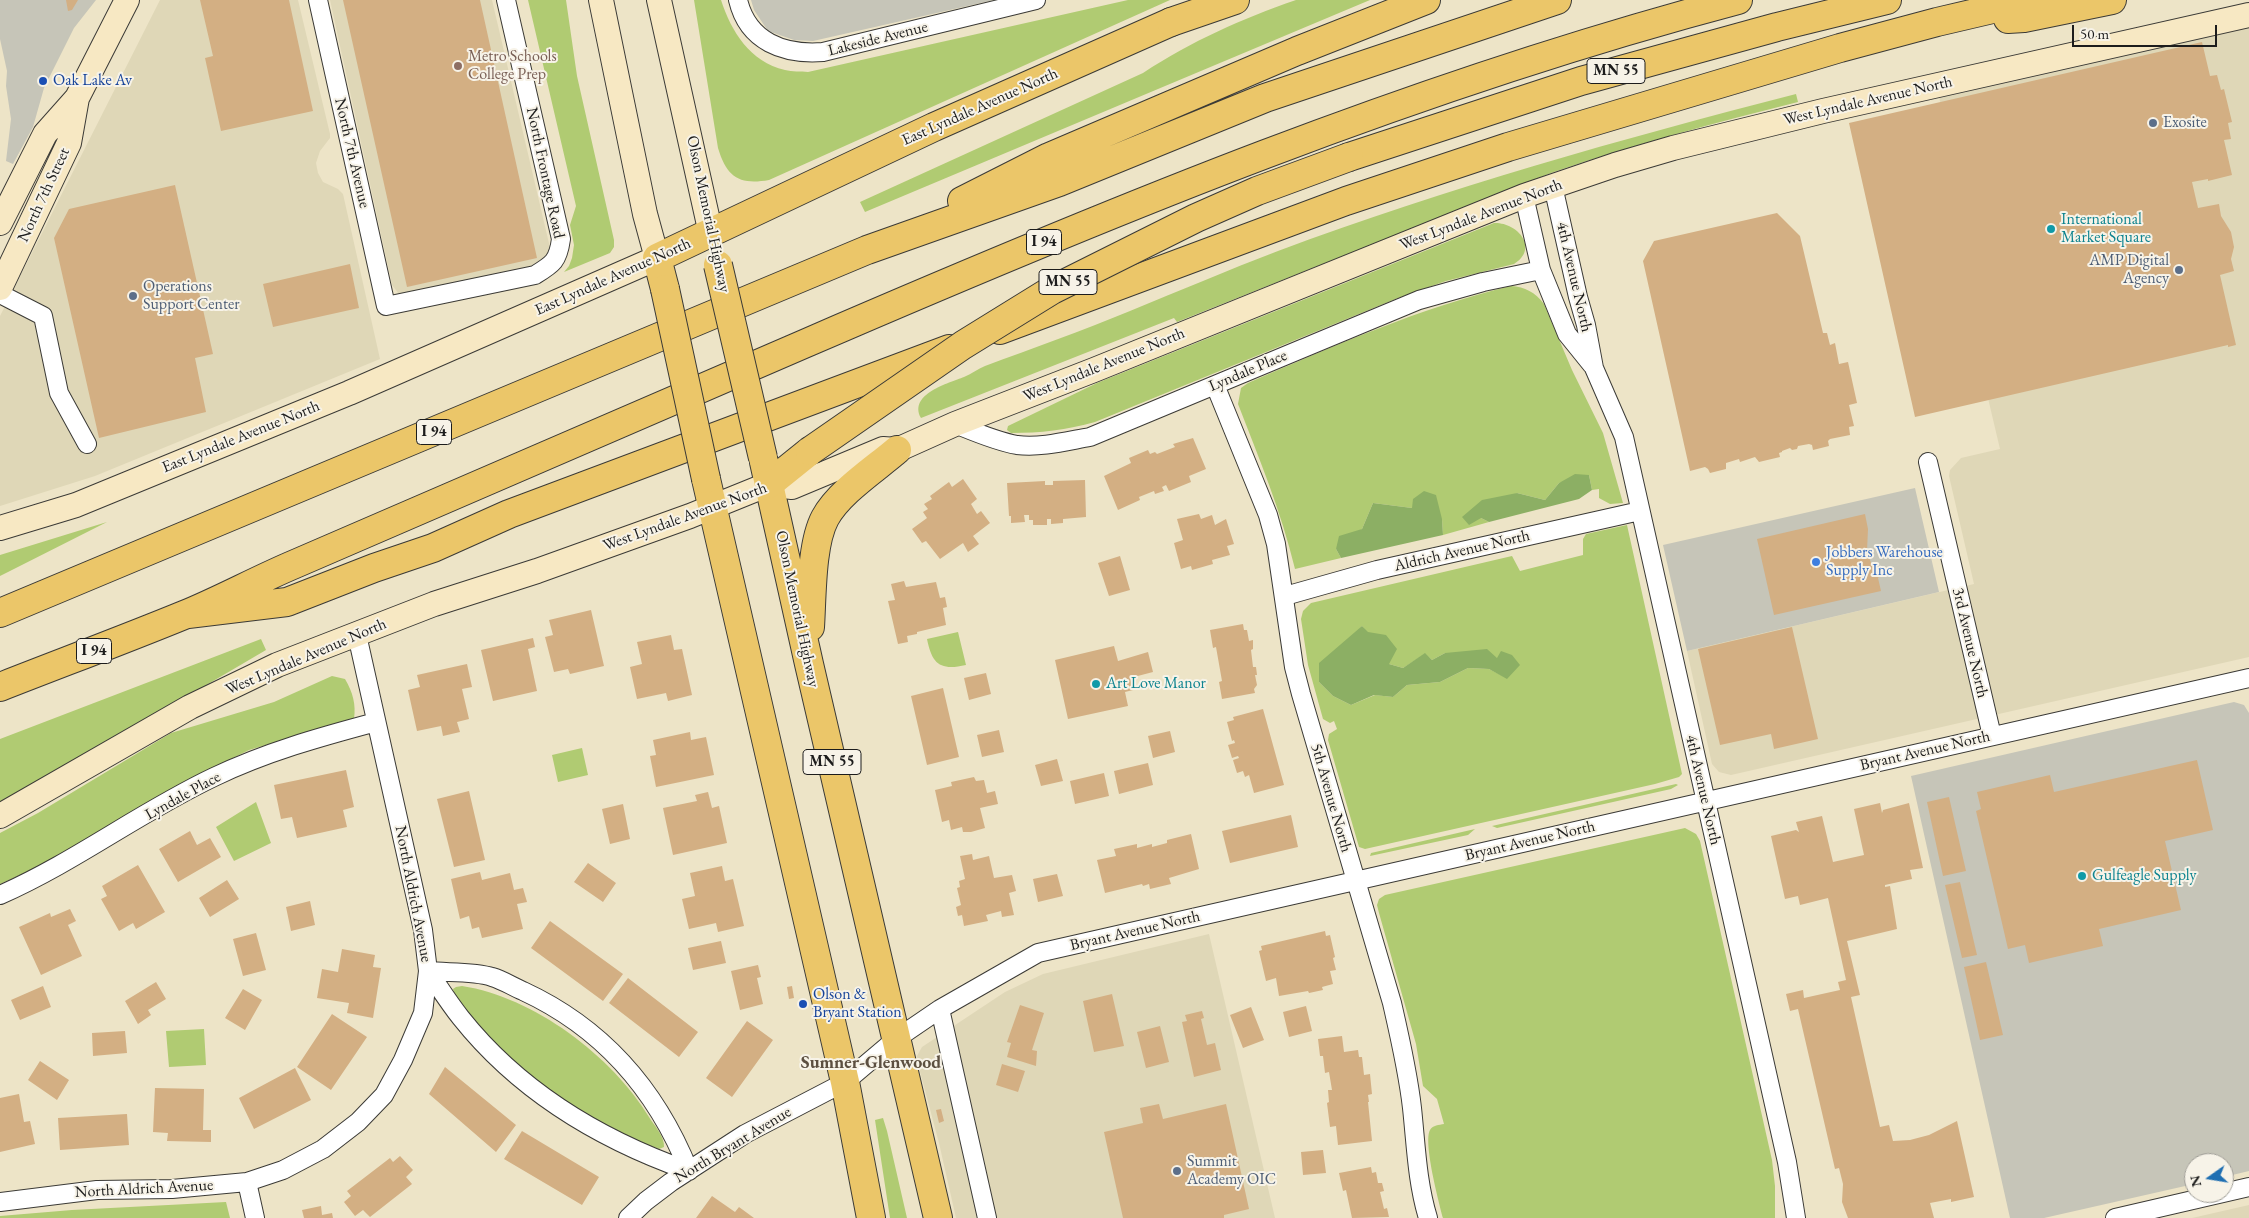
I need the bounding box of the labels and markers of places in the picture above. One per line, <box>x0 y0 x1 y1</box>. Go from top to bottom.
place label: Metro Schools College Prep <box>468 47 557 85</box>
marker: Metro Schools College Prep <box>452 60 464 72</box>
place label: Oak Lake Av <box>53 71 132 91</box>
marker: Oak Lake Av <box>37 75 49 87</box>
place label: Exosite <box>2163 113 2207 133</box>
marker: Exosite <box>2147 117 2159 129</box>
place label: International Market Square <box>2061 210 2151 248</box>
marker: International Market Square <box>2045 223 2057 235</box>
place label: AMP Digital Agency <box>2089 251 2169 289</box>
marker: AMP Digital Agency <box>2173 264 2185 276</box>
place label: Operations Support Center <box>143 277 240 315</box>
marker: Operations Support Center <box>127 290 139 302</box>
place label: Jobbers Warehouse Supply Inc <box>1826 543 1943 581</box>
marker: Jobbers Warehouse Supply Inc <box>1810 556 1822 568</box>
place label: Art Love Manor <box>1106 674 1206 694</box>
marker: Art Love Manor <box>1090 678 1102 690</box>
place label: Gulfeagle Supply <box>2092 866 2197 886</box>
marker: Gulfeagle Supply <box>2076 870 2088 882</box>
place label: Olson & Bryant Station <box>813 985 902 1023</box>
marker: Olson & Bryant Station <box>797 998 809 1010</box>
place label: Summit Academy OIC <box>1187 1152 1276 1190</box>
marker: Summit Academy OIC <box>1171 1165 1183 1177</box>

